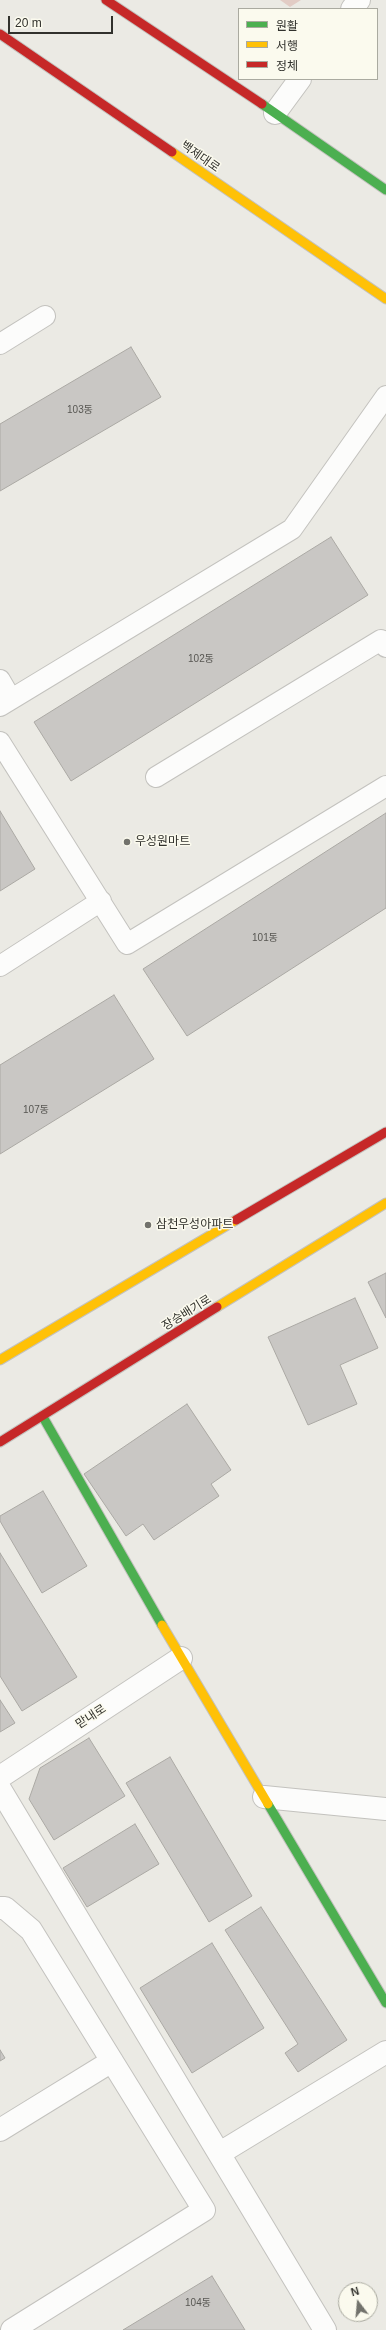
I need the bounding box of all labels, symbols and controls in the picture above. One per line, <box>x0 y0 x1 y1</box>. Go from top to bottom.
scale bar <box>10 8 115 34</box>
legend <box>238 8 378 80</box>
text: 20 m <box>15 16 42 30</box>
text: 원활 <box>276 19 298 33</box>
text: 서행 <box>276 39 298 53</box>
text: 정체 <box>276 59 298 73</box>
street label: 백제대로 <box>178 138 222 176</box>
house number: 103동 <box>67 404 93 416</box>
house number: 102동 <box>188 653 214 665</box>
place label: 우성원마트 <box>135 835 190 849</box>
marker: 우성원마트 <box>122 837 132 847</box>
house number: 101동 <box>252 932 278 944</box>
house number: 107동 <box>23 1104 49 1116</box>
place label: 삼천우성아파트 <box>156 1218 233 1232</box>
marker: 삼천우성아파트 <box>143 1220 153 1230</box>
street label: 장승배기로 <box>160 1292 214 1334</box>
street label: 맏내로 <box>73 1702 109 1732</box>
north arrow <box>338 2282 378 2322</box>
text: N <box>349 2285 360 2298</box>
house number: 104동 <box>185 2297 211 2309</box>

